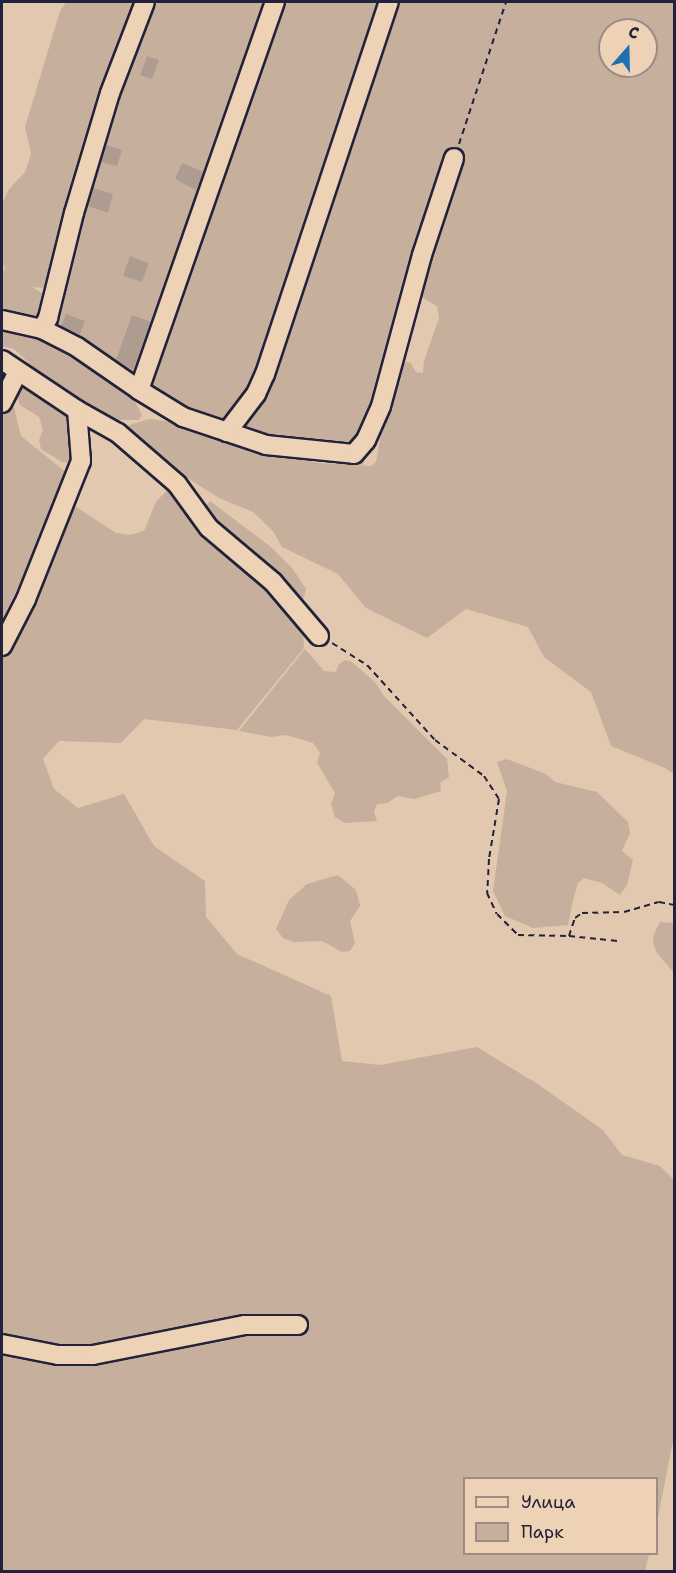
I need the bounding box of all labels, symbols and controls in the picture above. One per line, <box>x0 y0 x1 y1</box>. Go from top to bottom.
north arrow <box>598 18 658 78</box>
text: С <box>625 21 642 44</box>
legend <box>463 1477 658 1555</box>
text: Улица <box>521 1490 575 1514</box>
text: Парк <box>521 1520 564 1544</box>

